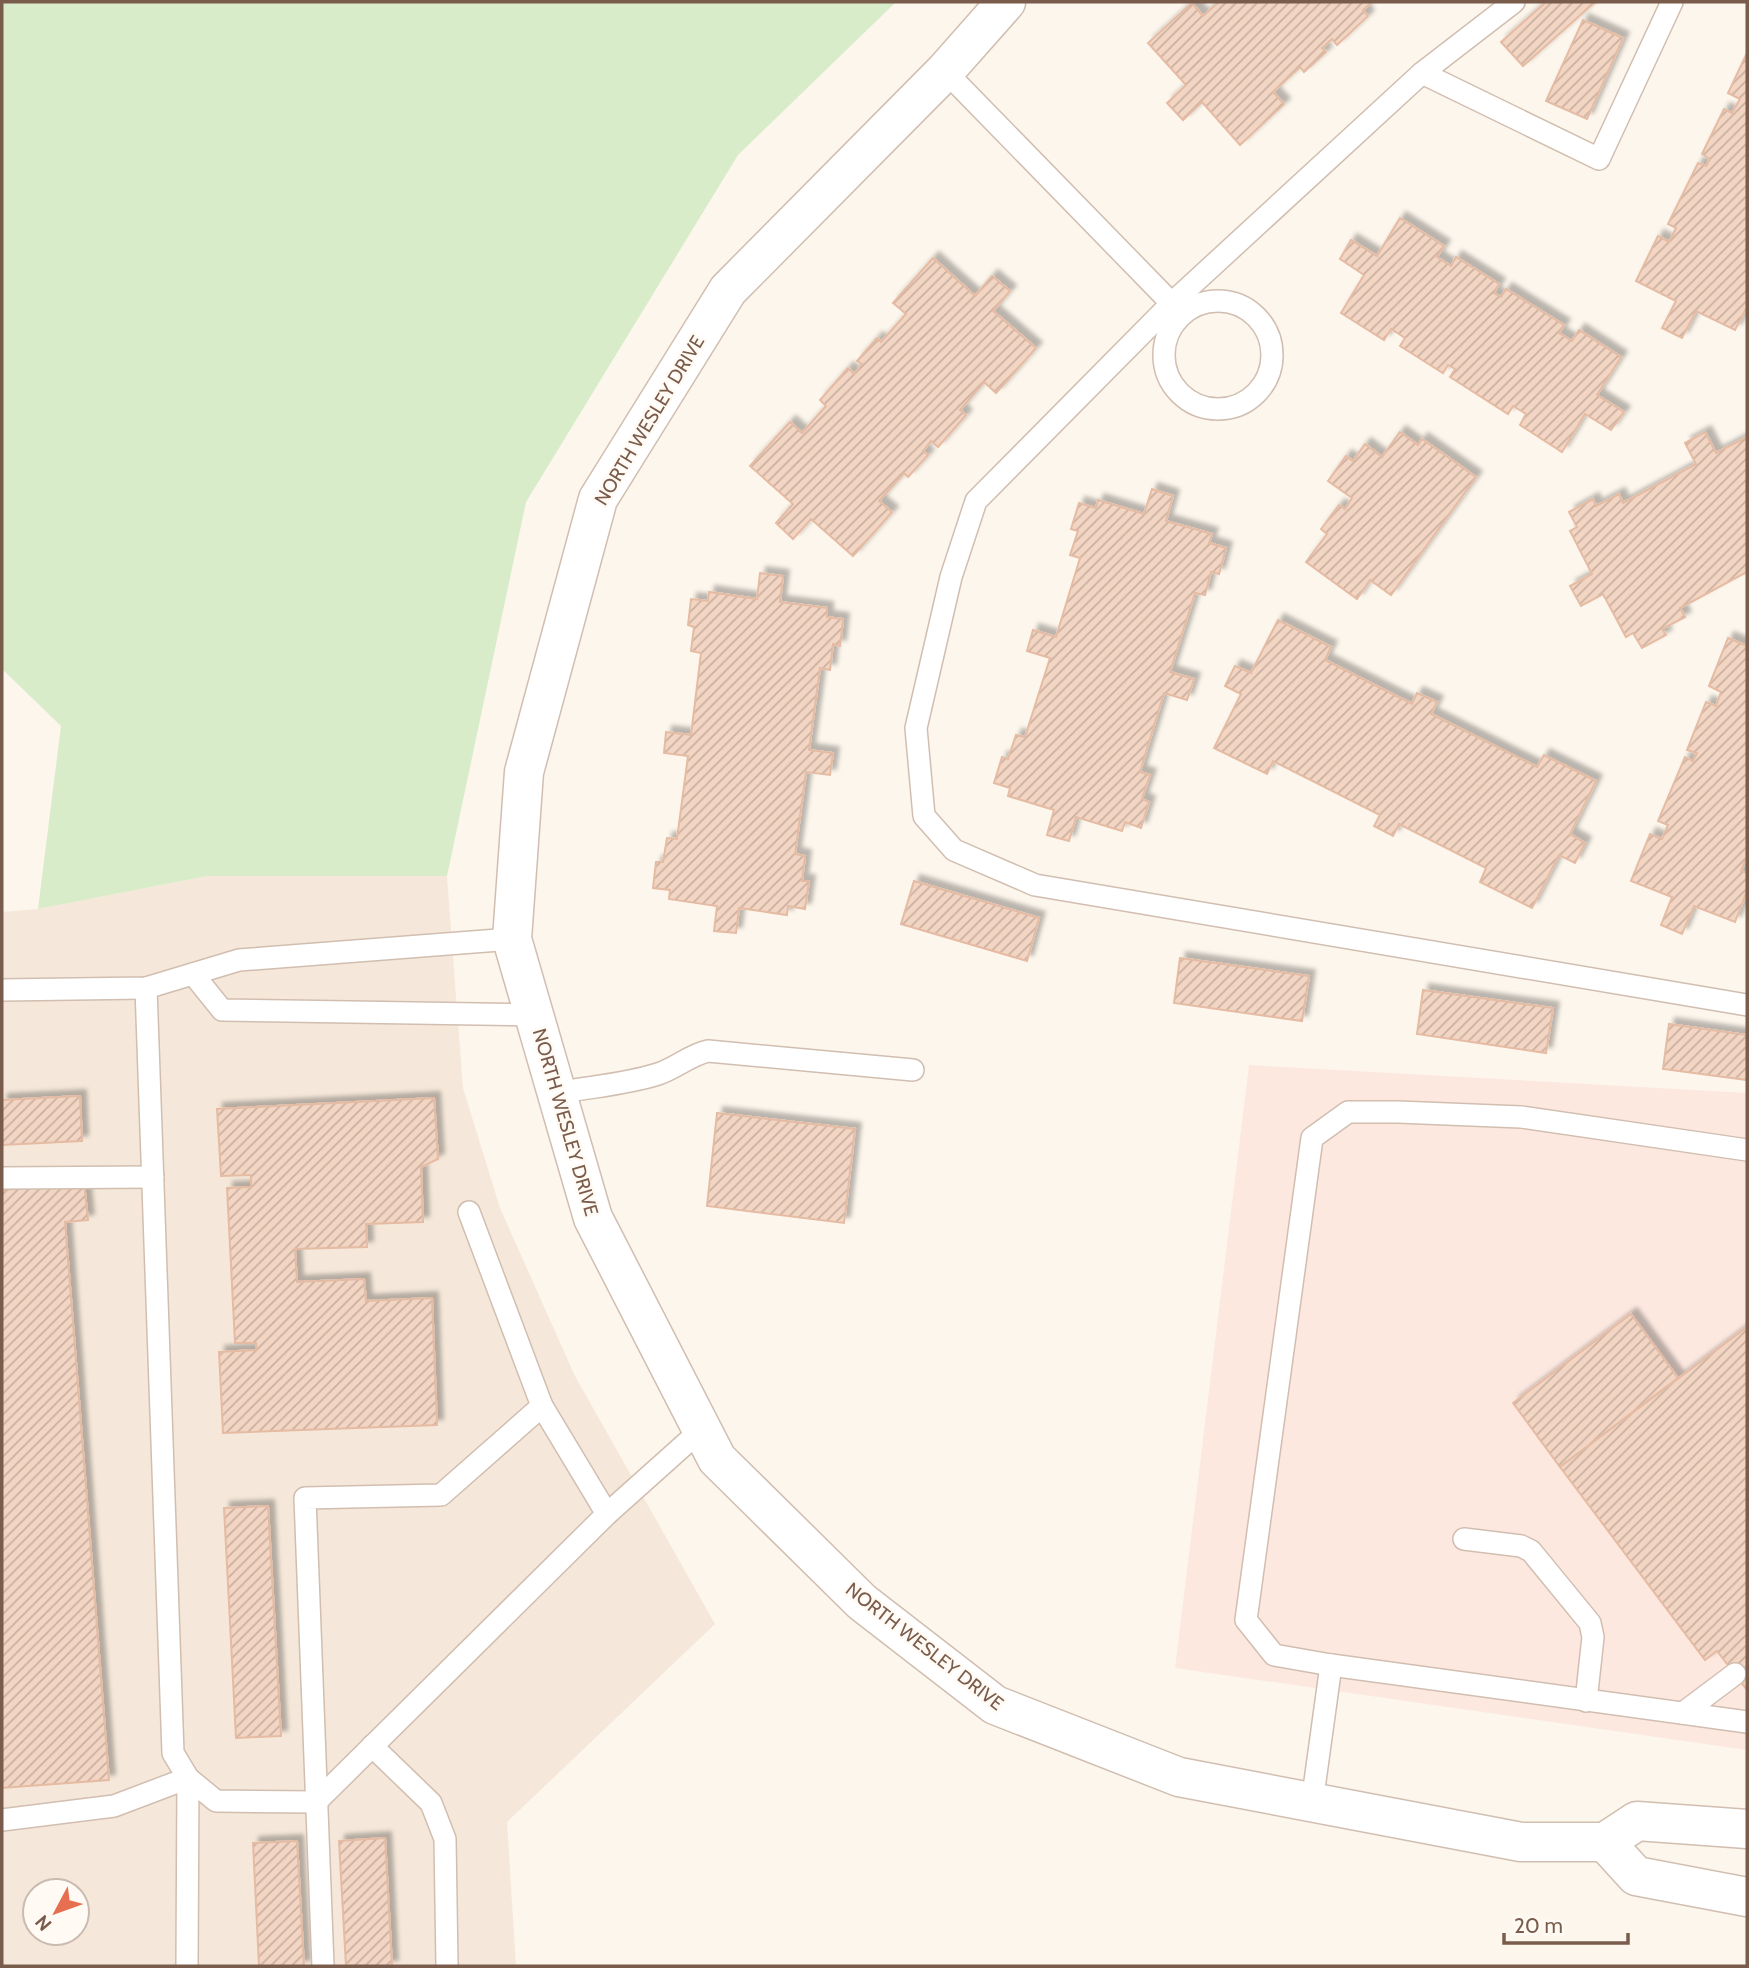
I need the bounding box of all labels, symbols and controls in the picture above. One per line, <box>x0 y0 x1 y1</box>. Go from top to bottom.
street label: NORTH WESLEY DRIVE <box>590 331 709 509</box>
street label: NORTH WESLEY DRIVE <box>528 1026 603 1219</box>
street label: NORTH WESLEY DRIVE <box>841 1578 1008 1715</box>
north arrow <box>21 1877 91 1947</box>
scale bar <box>1504 1902 1628 1946</box>
text: N <box>30 1910 57 1935</box>
text: 20 m <box>1514 1913 1563 1938</box>

